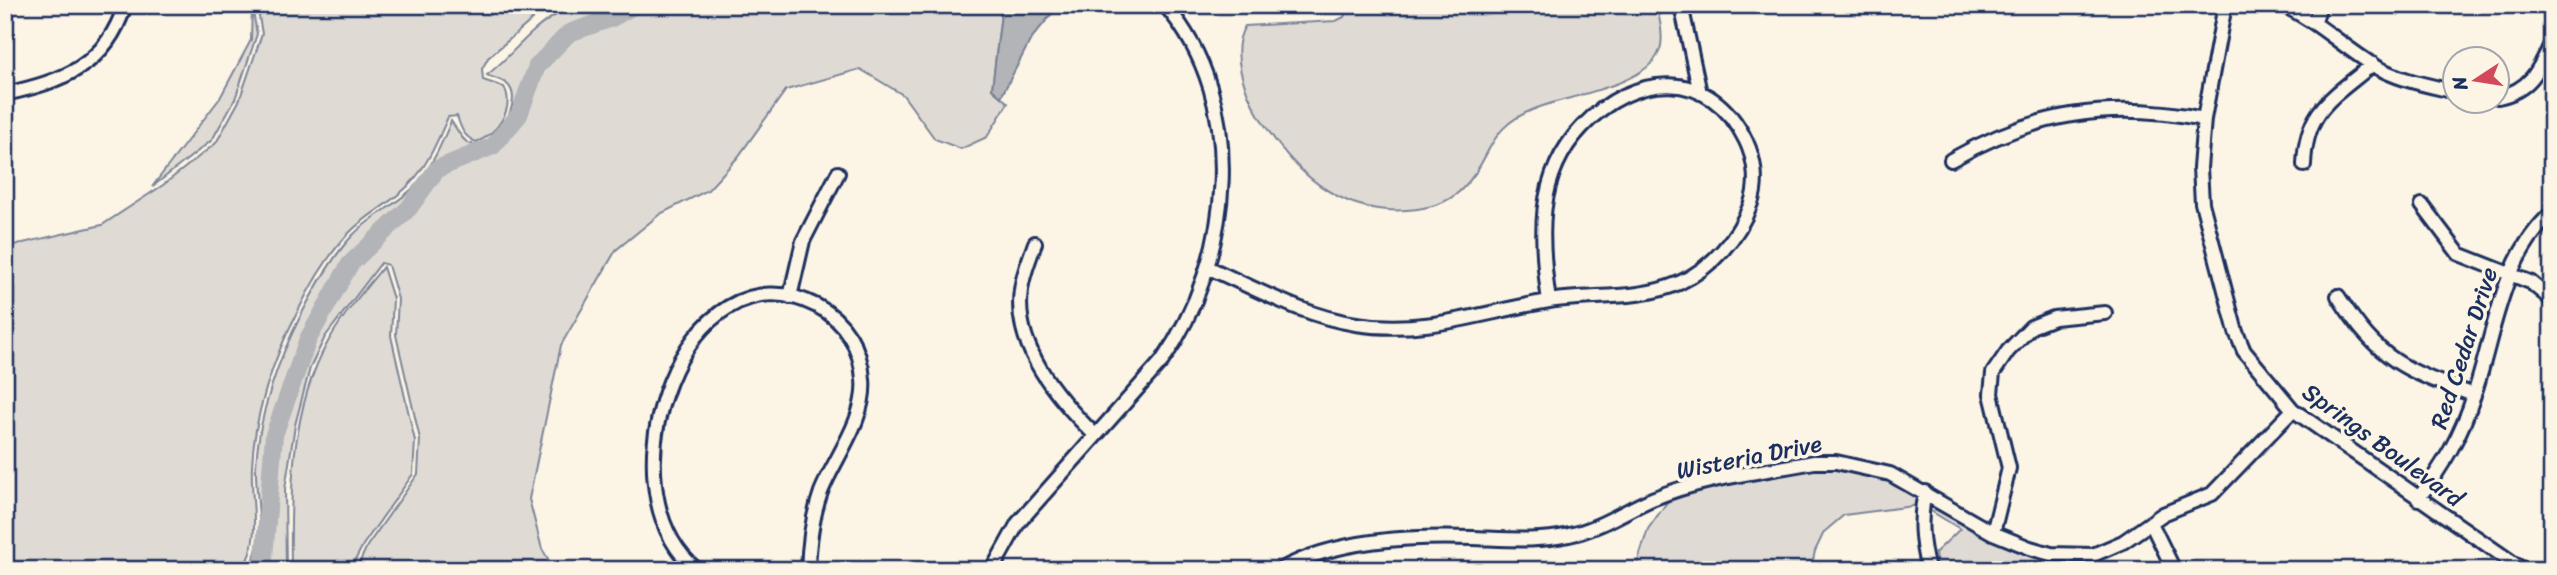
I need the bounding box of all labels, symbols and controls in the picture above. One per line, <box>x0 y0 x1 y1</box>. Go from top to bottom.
north arrow <box>2442 46 2512 116</box>
text: N <box>2442 73 2478 94</box>
street label: Red Cedar Drive <box>2418 262 2510 434</box>
street label: Springs Boulevard <box>2293 372 2474 519</box>
street label: Wisteria Drive <box>1673 422 1826 492</box>

